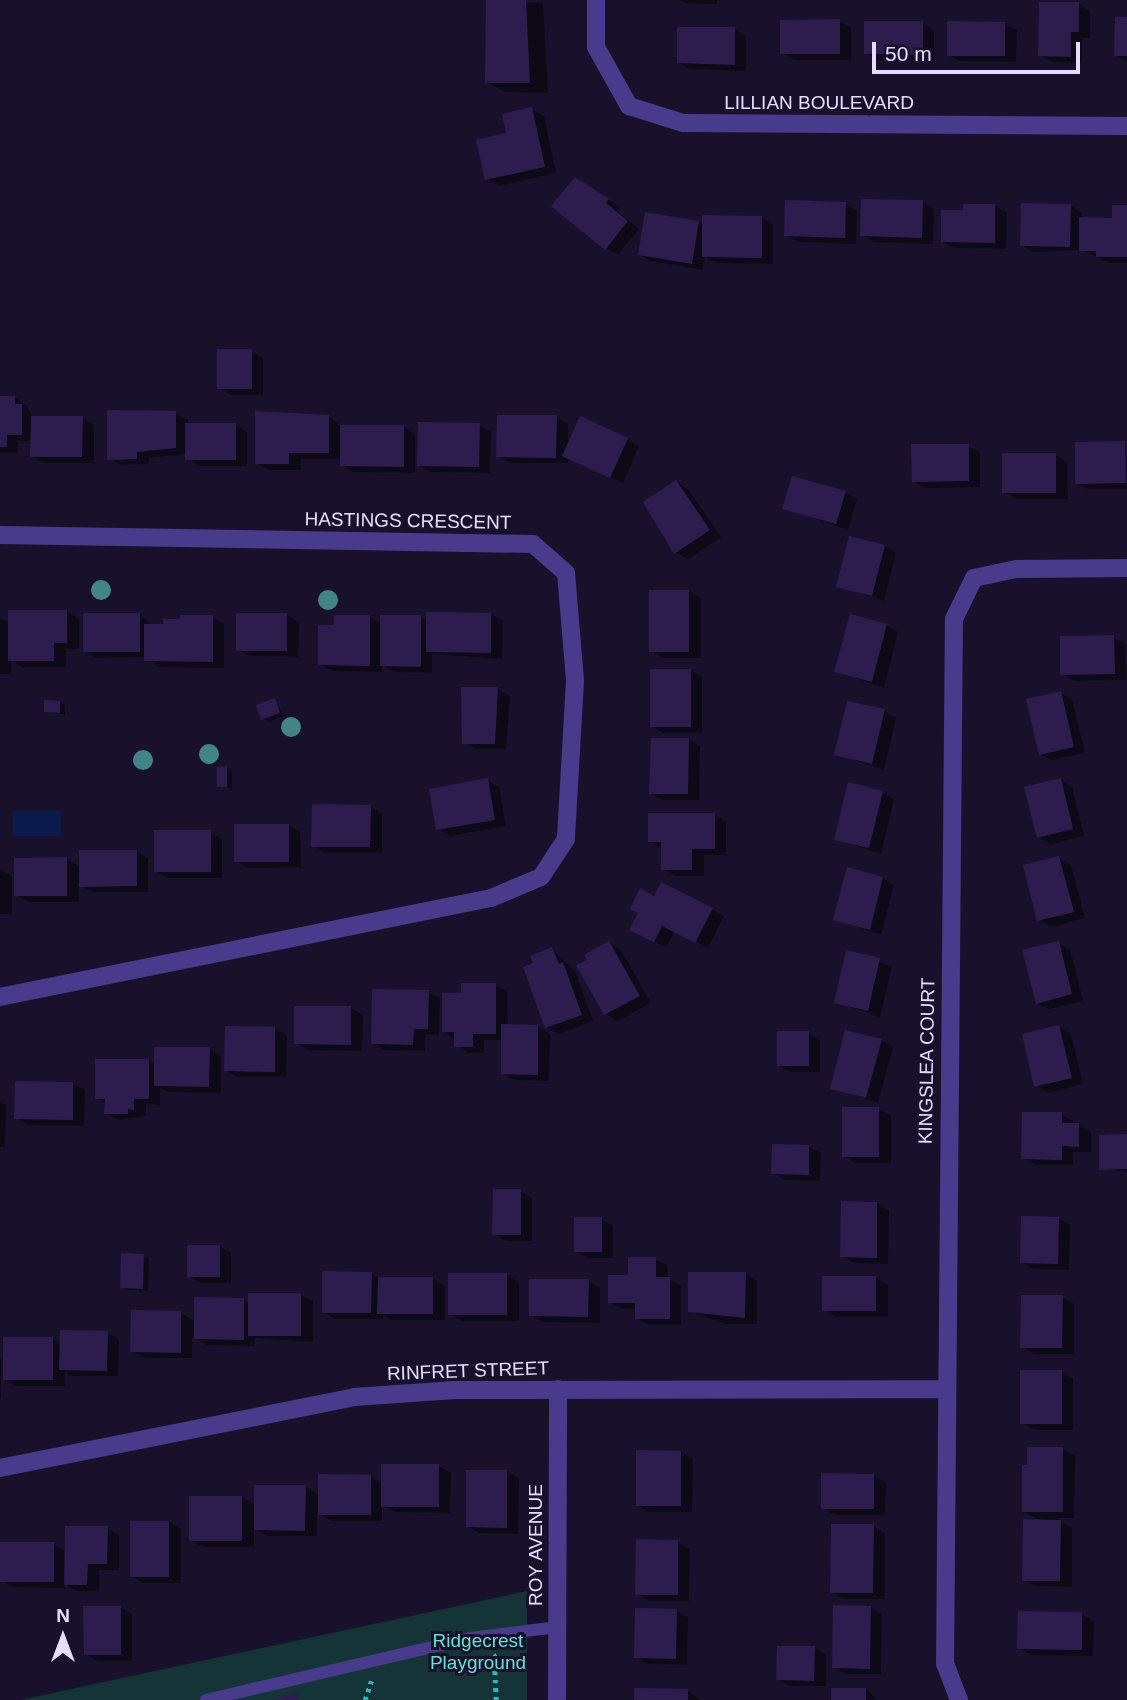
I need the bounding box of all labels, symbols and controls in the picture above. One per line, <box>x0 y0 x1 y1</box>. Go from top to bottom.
scale bar <box>875 28 1083 72</box>
text: 50 m <box>885 42 932 65</box>
street label: LILLIAN BOULEVARD <box>724 92 914 114</box>
street label: HASTINGS CRESCENT <box>304 508 512 534</box>
street label: KINGSLEA COURT <box>914 977 940 1145</box>
street label: RINFRET STREET <box>386 1357 550 1385</box>
street label: ROY AVENUE <box>525 1483 547 1607</box>
north arrow <box>28 1602 98 1672</box>
text: N <box>56 1605 70 1626</box>
park label: Ridgecrest Playground <box>430 1630 526 1674</box>

